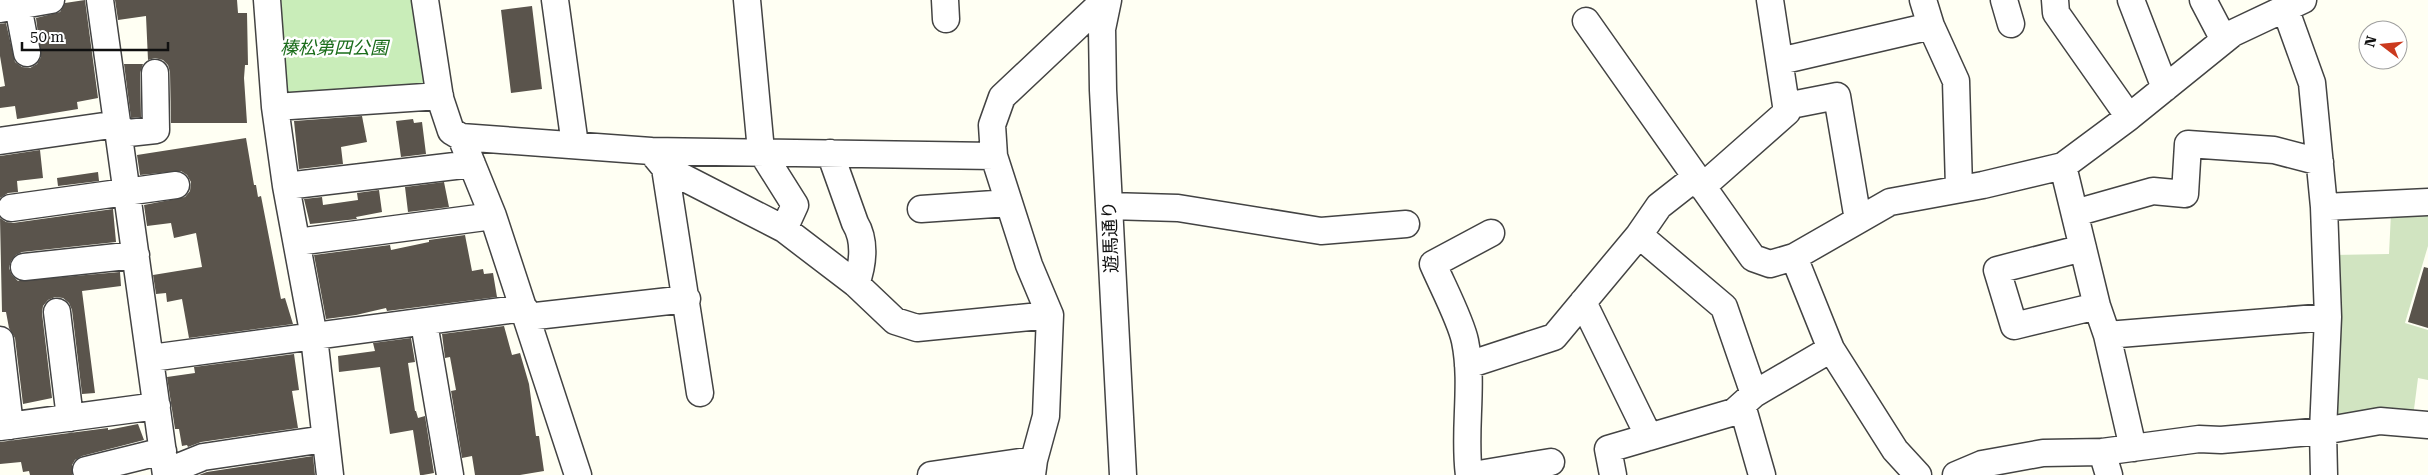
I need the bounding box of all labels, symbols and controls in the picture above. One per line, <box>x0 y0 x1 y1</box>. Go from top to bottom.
scale bar <box>22 20 169 52</box>
north arrow <box>2358 20 2408 70</box>
text: 50 m <box>30 28 65 46</box>
text: N <box>2361 34 2380 49</box>
park label: 榛松第四公園 <box>280 37 391 58</box>
street label: 遊馬通り <box>1098 201 1122 273</box>

